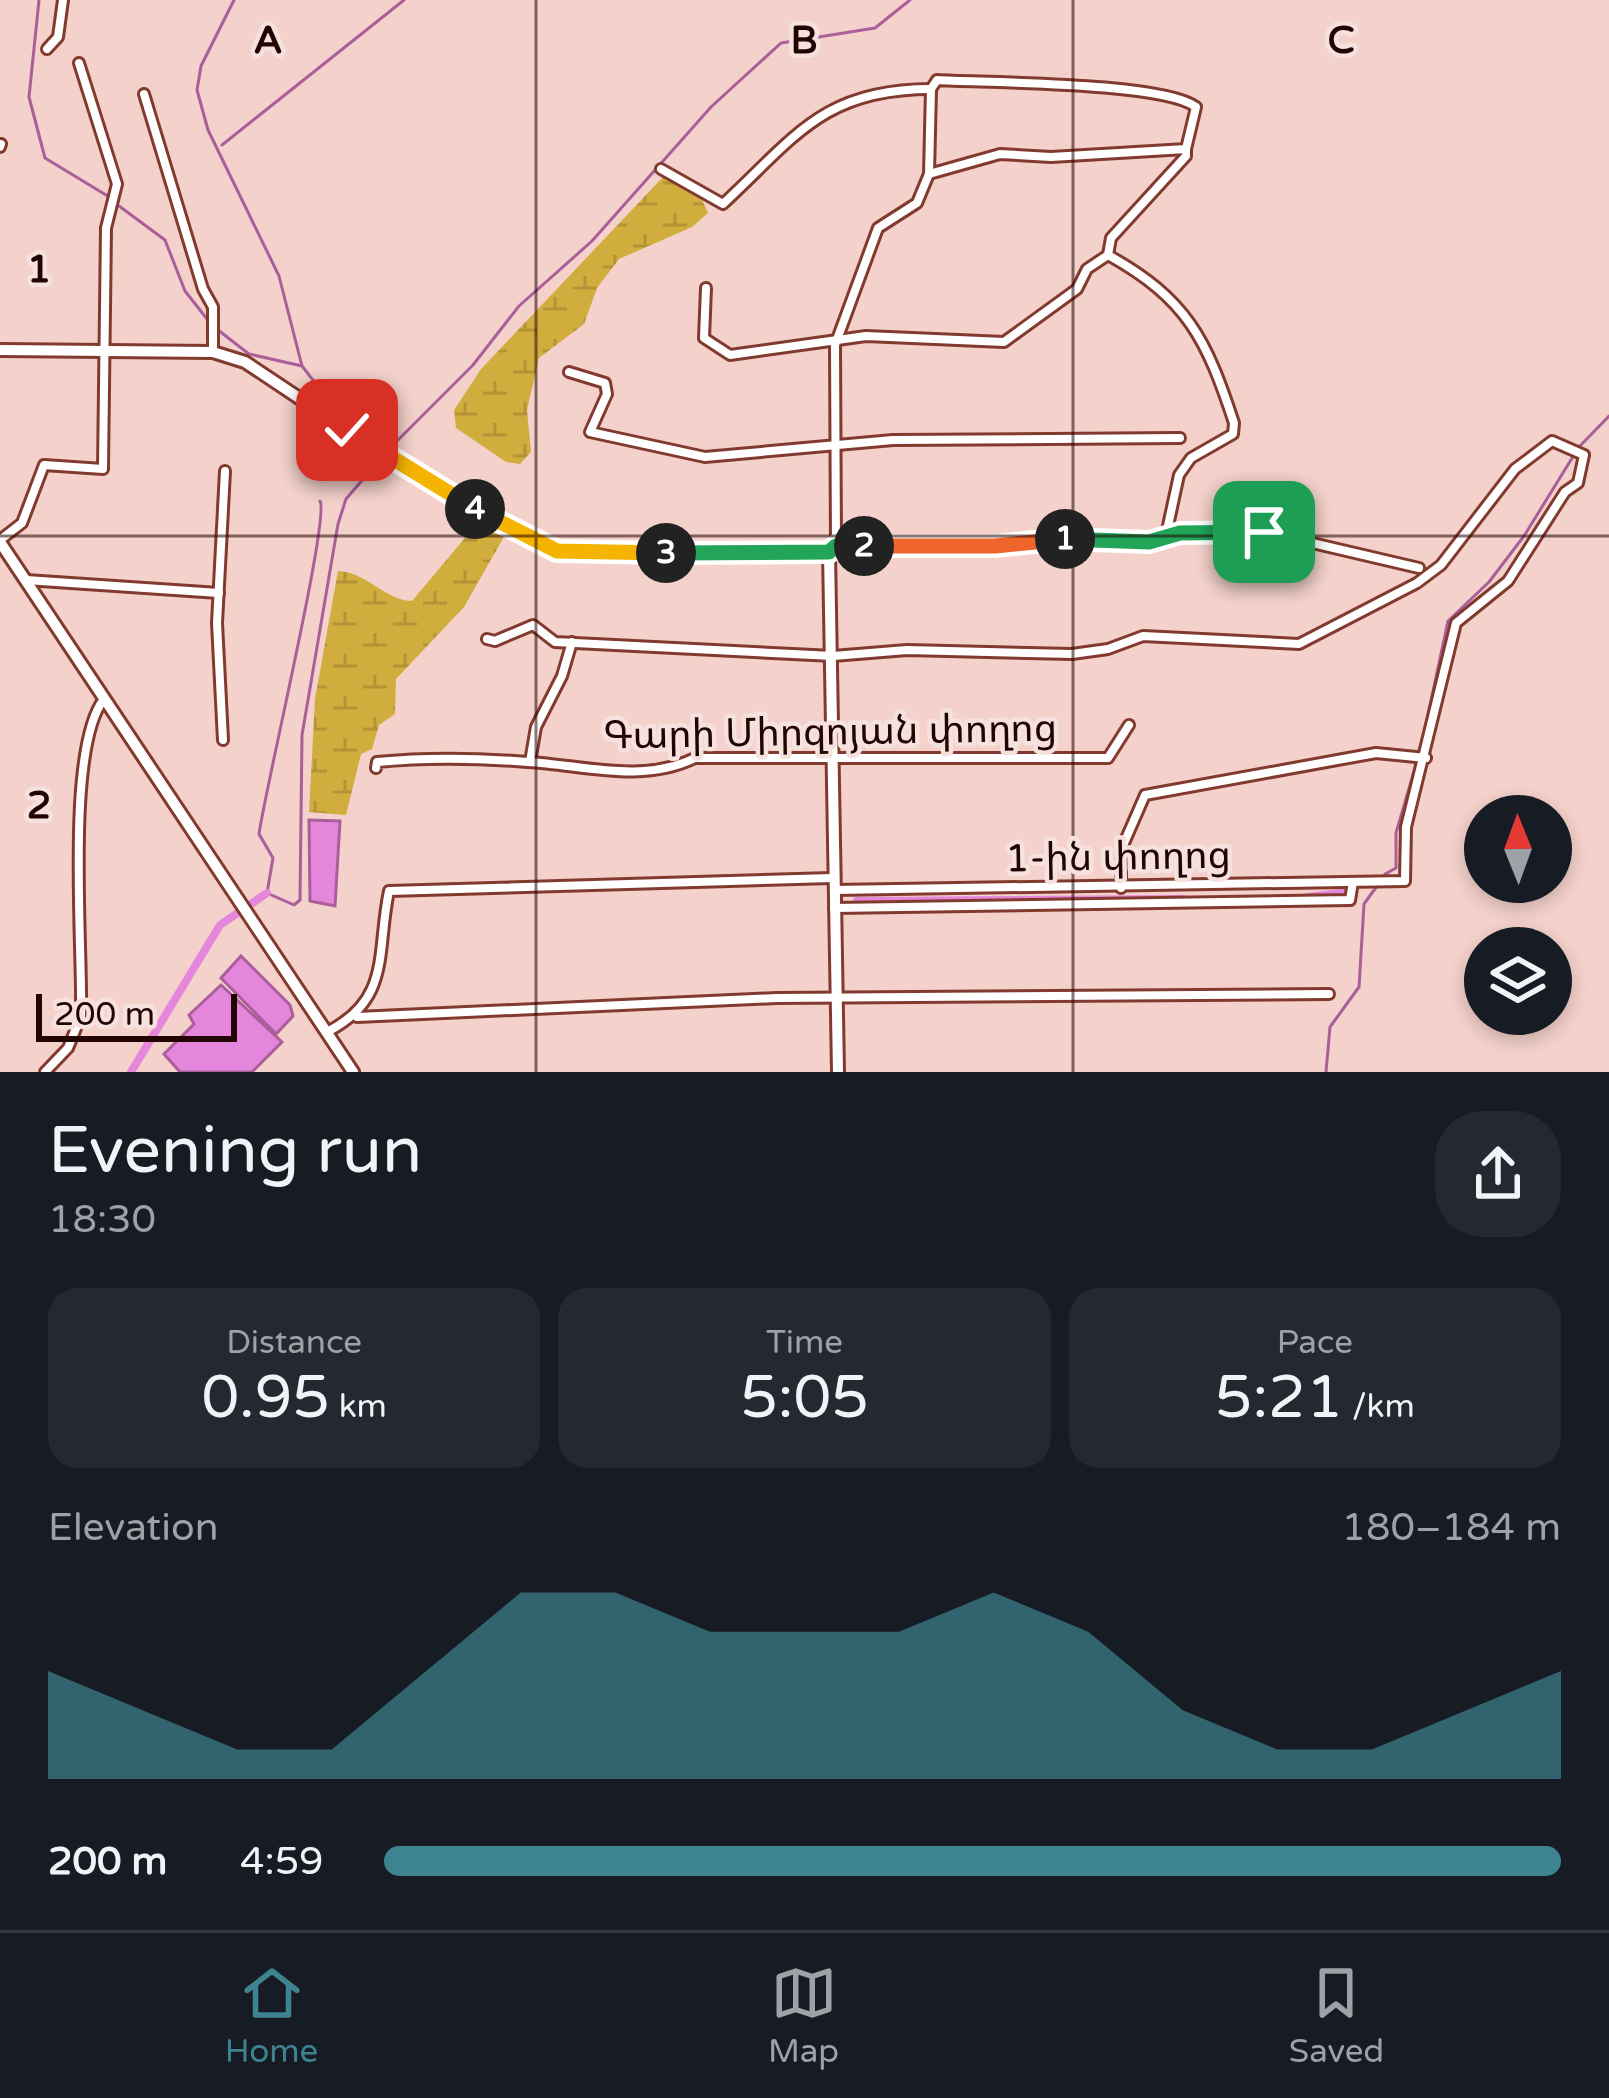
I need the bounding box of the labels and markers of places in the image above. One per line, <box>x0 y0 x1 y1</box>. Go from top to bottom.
pin <box>296 379 398 481</box>
pin: 4 <box>445 479 505 539</box>
pin <box>1213 481 1315 583</box>
pin: 1 <box>1035 509 1095 569</box>
pin: 2 <box>834 516 894 576</box>
pin: 3 <box>636 523 696 583</box>

